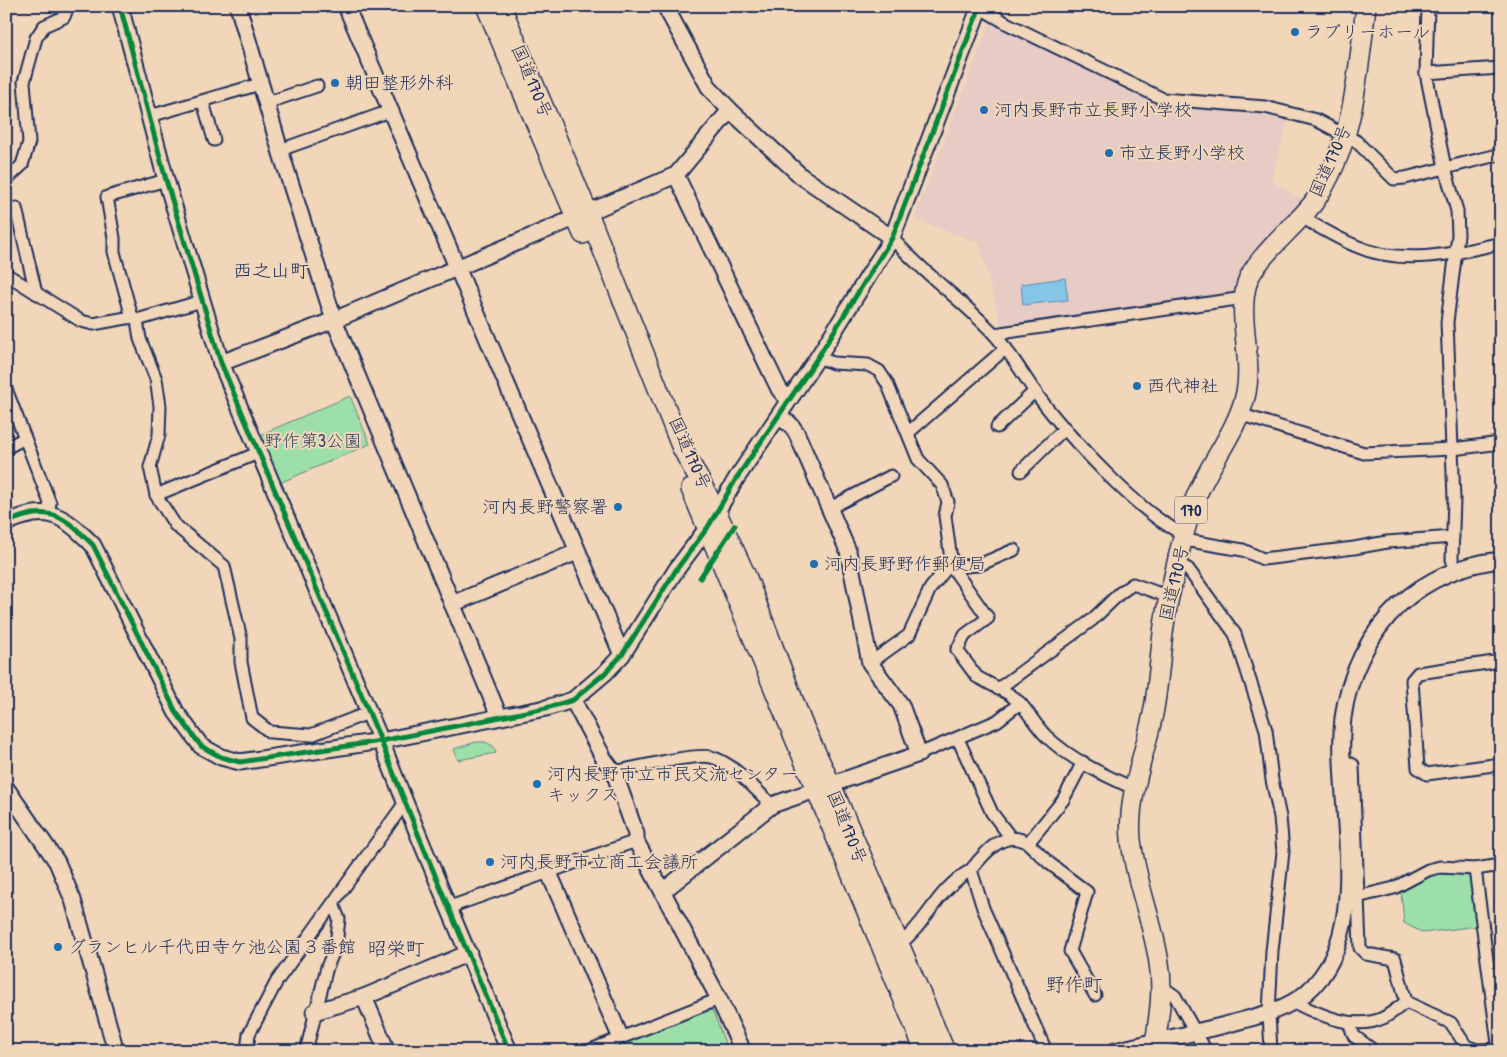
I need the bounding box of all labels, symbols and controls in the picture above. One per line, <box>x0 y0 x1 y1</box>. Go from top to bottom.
place label: ラブリーホール <box>1305 19 1430 44</box>
marker: ラブリーホール <box>1289 26 1301 38</box>
street label: 国道170号 <box>506 40 559 121</box>
place label: 朝田整形外科 <box>345 70 453 95</box>
marker: 朝田整形外科 <box>329 77 341 89</box>
place label: 河内長野市立長野小学校 <box>994 97 1192 122</box>
marker: 河内長野市立長野小学校 <box>978 104 990 116</box>
street label: 国道170号 <box>1302 120 1357 201</box>
place label: 市立長野小学校 <box>1119 140 1245 165</box>
marker: 市立長野小学校 <box>1103 147 1115 159</box>
district label: 西之山町 <box>233 257 309 283</box>
place label: 西代神社 <box>1147 373 1219 398</box>
marker: 西代神社 <box>1131 380 1143 392</box>
street label: 国道170号 <box>663 412 718 493</box>
park label: 野作第3公園 <box>264 428 362 453</box>
place label: 河内長野警察署 <box>482 494 608 519</box>
road number: 170 <box>1175 496 1207 524</box>
marker: 河内長野警察署 <box>612 501 624 513</box>
street label: 国道170号 <box>1153 542 1194 623</box>
place label: 河内長野野作郵便局 <box>824 551 986 576</box>
marker: 河内長野野作郵便局 <box>808 558 820 570</box>
place label: 河内長野市立市民交流センター キックス <box>547 761 798 807</box>
marker: 河内長野市立市民交流センター キックス <box>531 778 543 790</box>
street label: 国道170号 <box>821 786 874 867</box>
place label: 河内長野市立商工会議所 <box>500 849 698 874</box>
marker: 河内長野市立商工会議所 <box>484 856 496 868</box>
place label: グランヒル千代田寺ケ池公園３番館 <box>68 934 356 959</box>
district label: 昭栄町 <box>367 935 425 961</box>
marker: グランヒル千代田寺ケ池公園３番館 <box>52 941 64 953</box>
district label: 野作町 <box>1045 971 1103 997</box>

